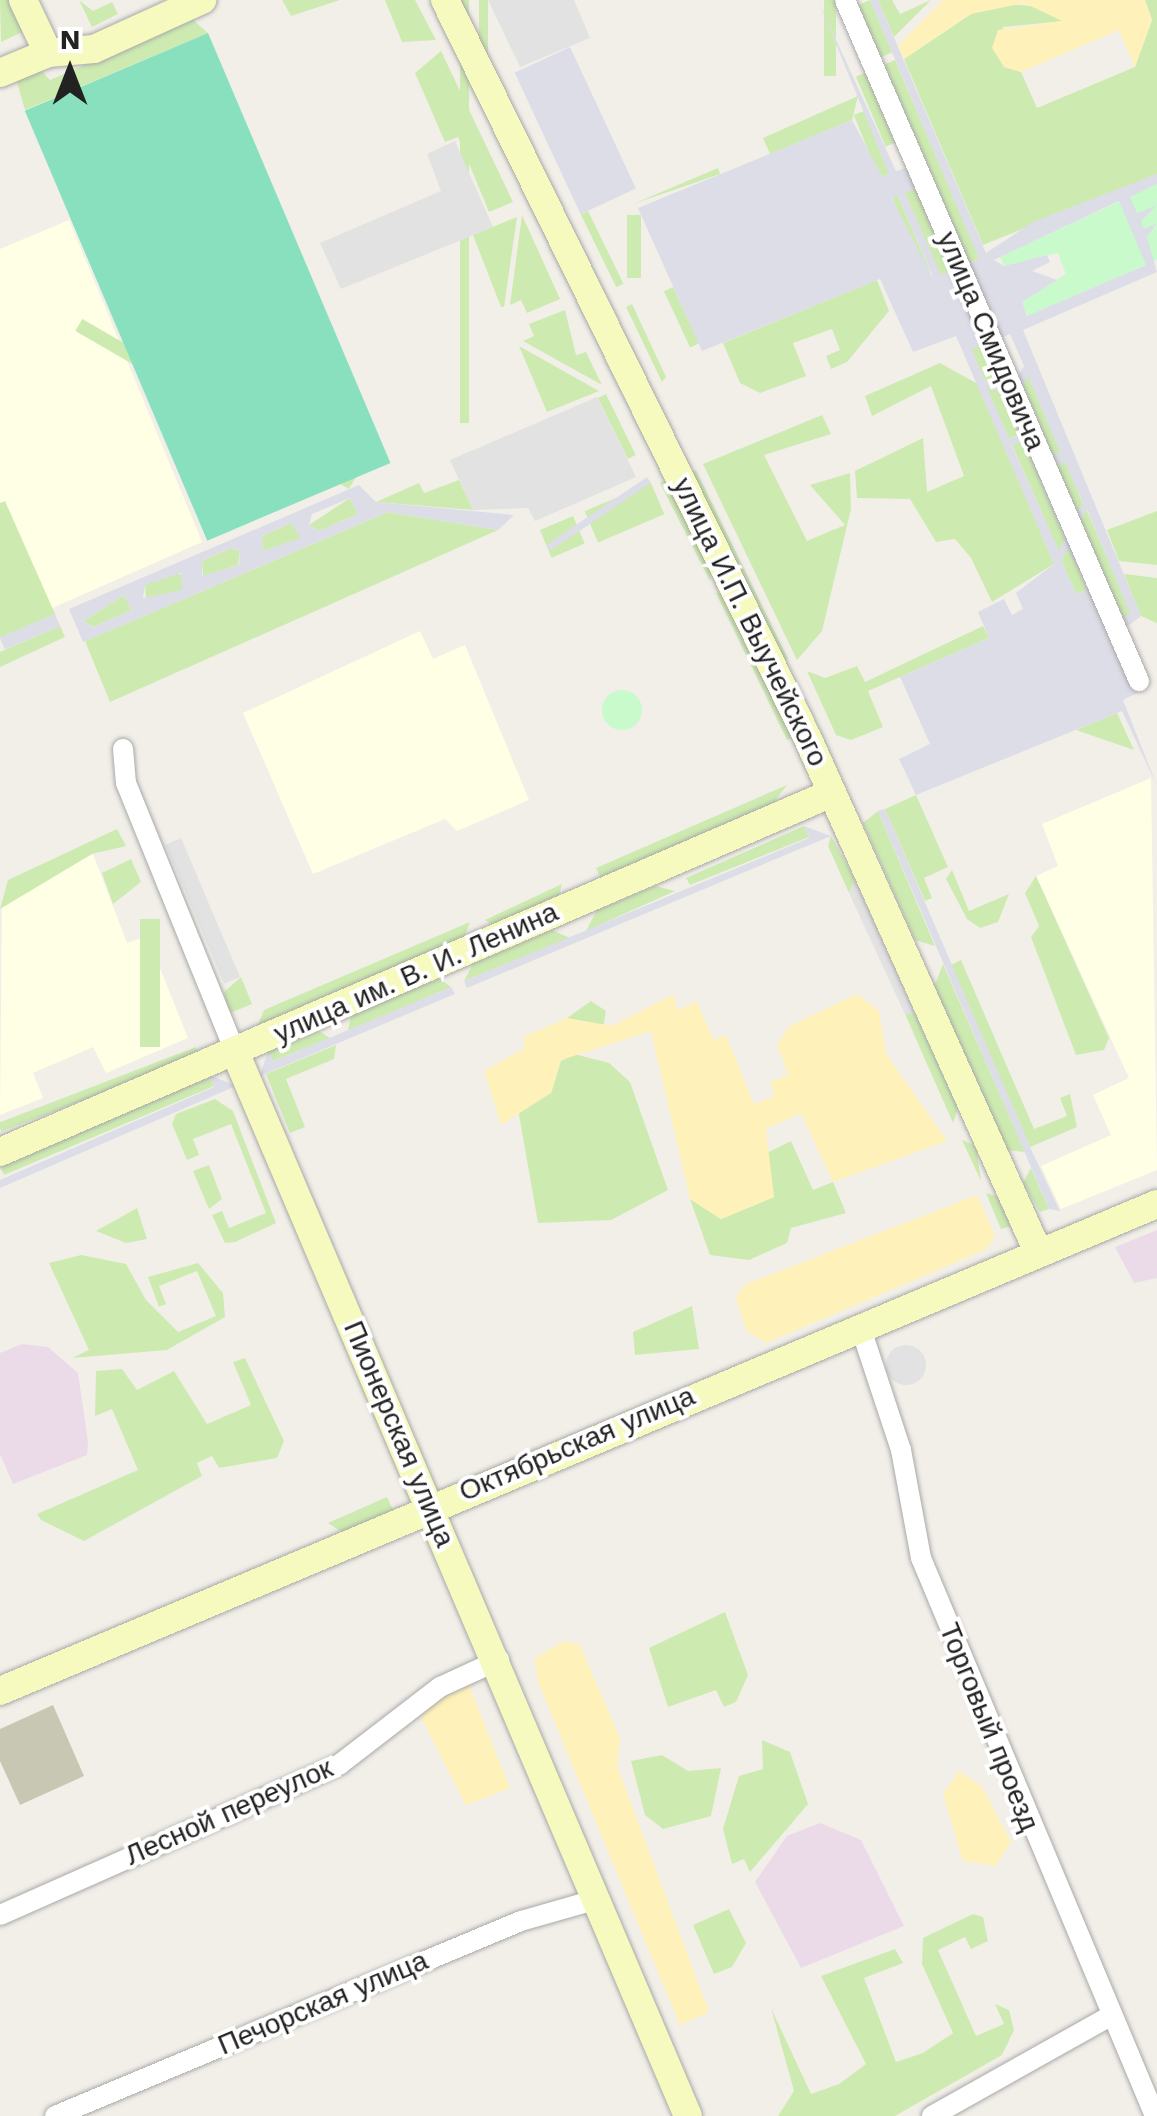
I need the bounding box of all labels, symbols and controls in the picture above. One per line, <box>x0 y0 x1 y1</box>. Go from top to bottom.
north arrow <box>20 20 120 120</box>
text: N <box>60 23 80 56</box>
street label: улица Смидовича <box>930 227 1052 455</box>
street label: улица И.П. Выучейского <box>665 472 835 772</box>
street label: улица им. В. И. Ленина <box>269 895 563 1051</box>
street label: Пионерская улица <box>336 1316 462 1552</box>
street label: Октябрьская улица <box>454 1379 700 1509</box>
street label: Торговый проезд <box>932 1618 1046 1836</box>
street label: Лесной переулок <box>120 1751 338 1873</box>
street label: Печорская улица <box>213 1944 433 2062</box>

